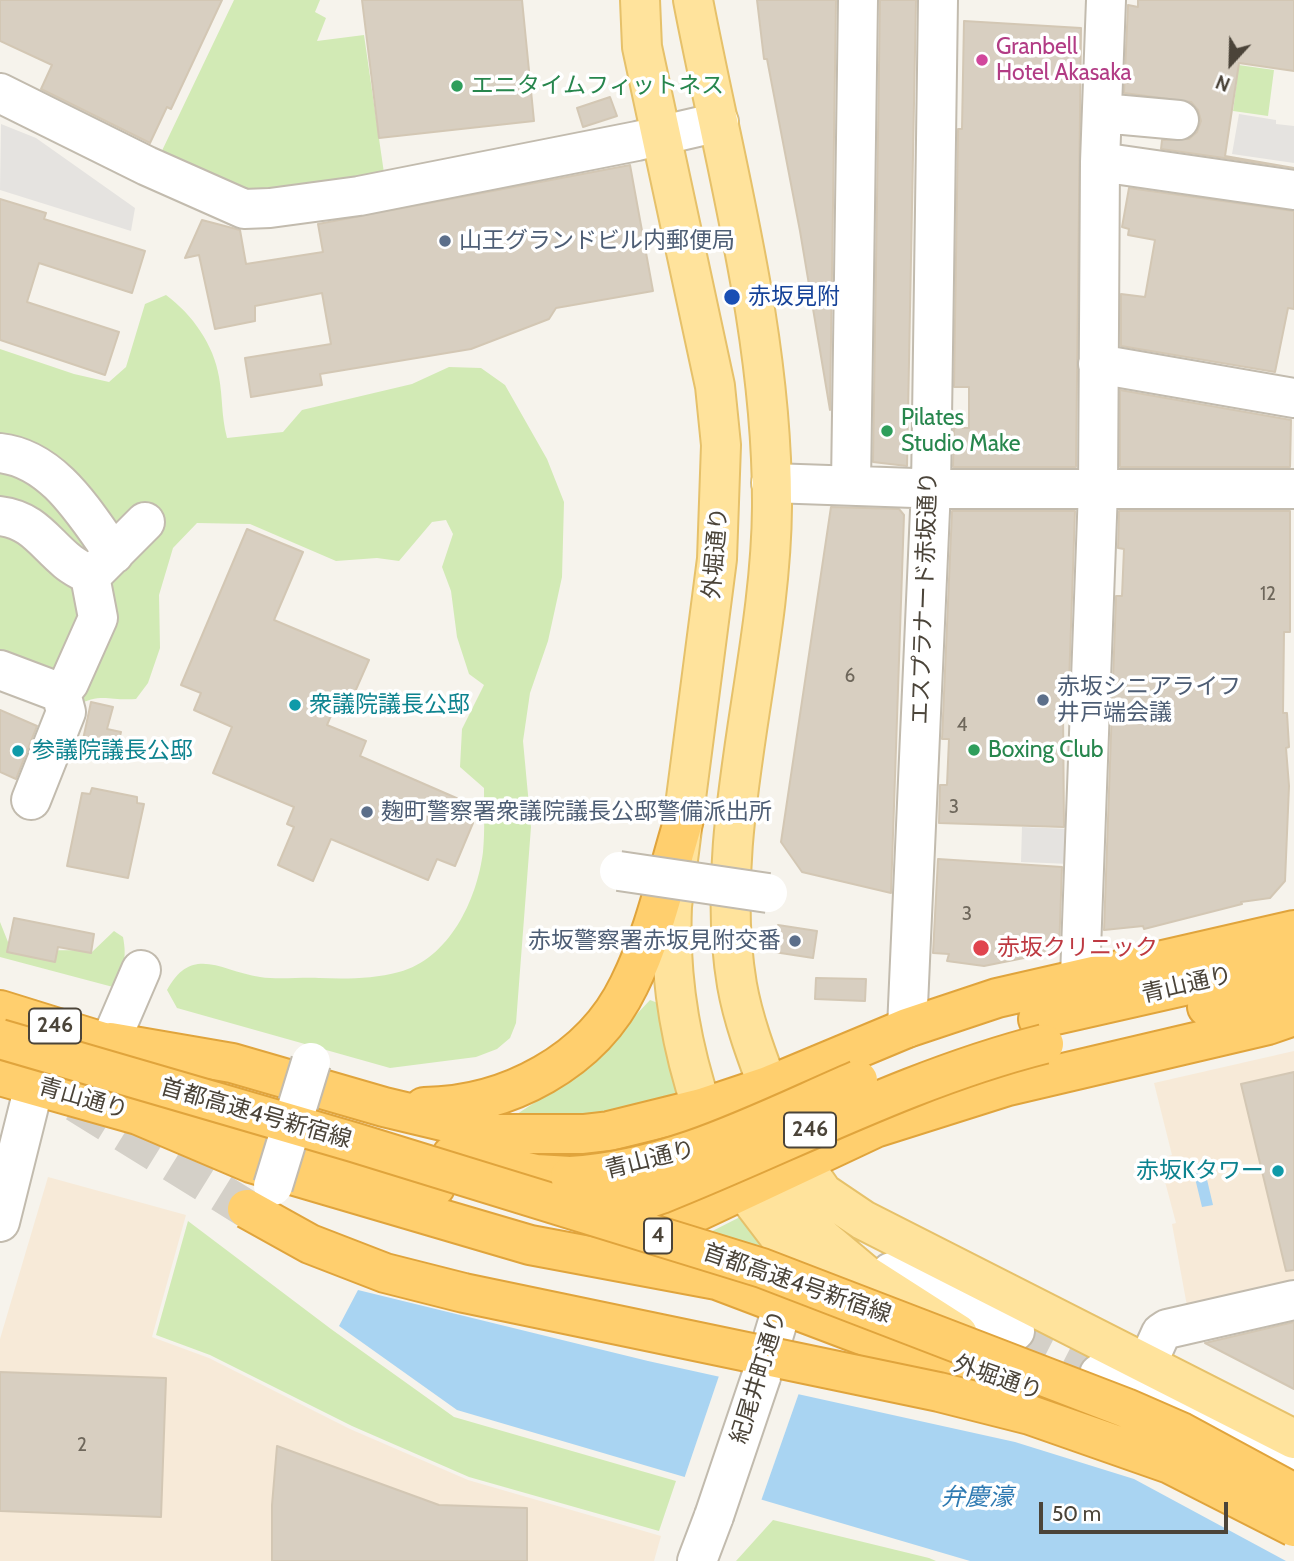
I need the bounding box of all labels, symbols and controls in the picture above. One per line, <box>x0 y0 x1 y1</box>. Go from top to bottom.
north arrow <box>1196 28 1266 98</box>
place label: Granbell Hotel Akasaka <box>996 33 1132 87</box>
marker: Granbell Hotel Akasaka <box>974 52 990 68</box>
text: N <box>1212 70 1233 96</box>
place label: エニタイムフィットネス <box>471 72 724 100</box>
marker: エニタイムフィットネス <box>449 78 465 94</box>
place label: 山王グランドビル内郵便局 <box>459 227 735 255</box>
marker: 山王グランドビル内郵便局 <box>437 233 453 249</box>
place label: 赤坂見附 <box>748 283 840 311</box>
marker: 赤坂見附 <box>722 287 742 307</box>
place label: Pilates Studio Make <box>901 404 1021 458</box>
marker: Pilates Studio Make <box>879 423 895 439</box>
street label: エスプラナード赤坂通り <box>907 471 943 725</box>
street label: 外堀通り <box>698 506 734 600</box>
house number: 12 <box>1260 583 1276 605</box>
house number: 6 <box>845 665 855 687</box>
place label: 赤坂シニアライフ 井戸端会議 <box>1057 673 1241 727</box>
place label: 衆議院議長公邸 <box>309 691 470 719</box>
marker: 赤坂シニアライフ 井戸端会議 <box>1035 692 1051 708</box>
marker: 衆議院議長公邸 <box>287 697 303 713</box>
house number: 4 <box>957 714 967 736</box>
place label: Boxing Club <box>988 736 1104 764</box>
place label: 参議院議長公邸 <box>32 737 193 765</box>
marker: Boxing Club <box>966 742 982 758</box>
marker: 参議院議長公邸 <box>10 743 26 759</box>
house number: 3 <box>949 796 959 818</box>
place label: 麹町警察署衆議院議長公邸警備派出所 <box>381 798 772 826</box>
marker: 麹町警察署衆議院議長公邸警備派出所 <box>359 804 375 820</box>
house number: 3 <box>962 903 972 925</box>
place label: 赤坂警察署赤坂見附交番 <box>528 927 781 955</box>
marker: 赤坂警察署赤坂見附交番 <box>787 933 803 949</box>
place label: 赤坂クリニック <box>997 934 1158 962</box>
marker: 赤坂クリニック <box>971 938 991 958</box>
street label: 青山通り <box>1139 961 1235 1009</box>
road number: 246 <box>29 1009 81 1044</box>
street label: 青山通り <box>35 1073 131 1125</box>
street label: 首都高速4号新宿線 <box>157 1074 355 1154</box>
road number: 246 <box>784 1112 836 1148</box>
street label: 青山通り <box>602 1135 698 1185</box>
place label: 赤坂Kタワー <box>1136 1157 1264 1185</box>
marker: 赤坂Kタワー <box>1270 1163 1286 1179</box>
road number: 4 <box>644 1218 672 1254</box>
street label: 首都高速4号新宿線 <box>699 1239 895 1329</box>
street label: 紀尾井町通り <box>726 1307 792 1447</box>
street label: 外堀通り <box>950 1350 1046 1406</box>
house number: 2 <box>77 1434 87 1456</box>
water label: 弁慶濠 <box>941 1484 1013 1512</box>
scale bar <box>1042 1488 1231 1532</box>
text: 50 m <box>1052 1501 1101 1526</box>

